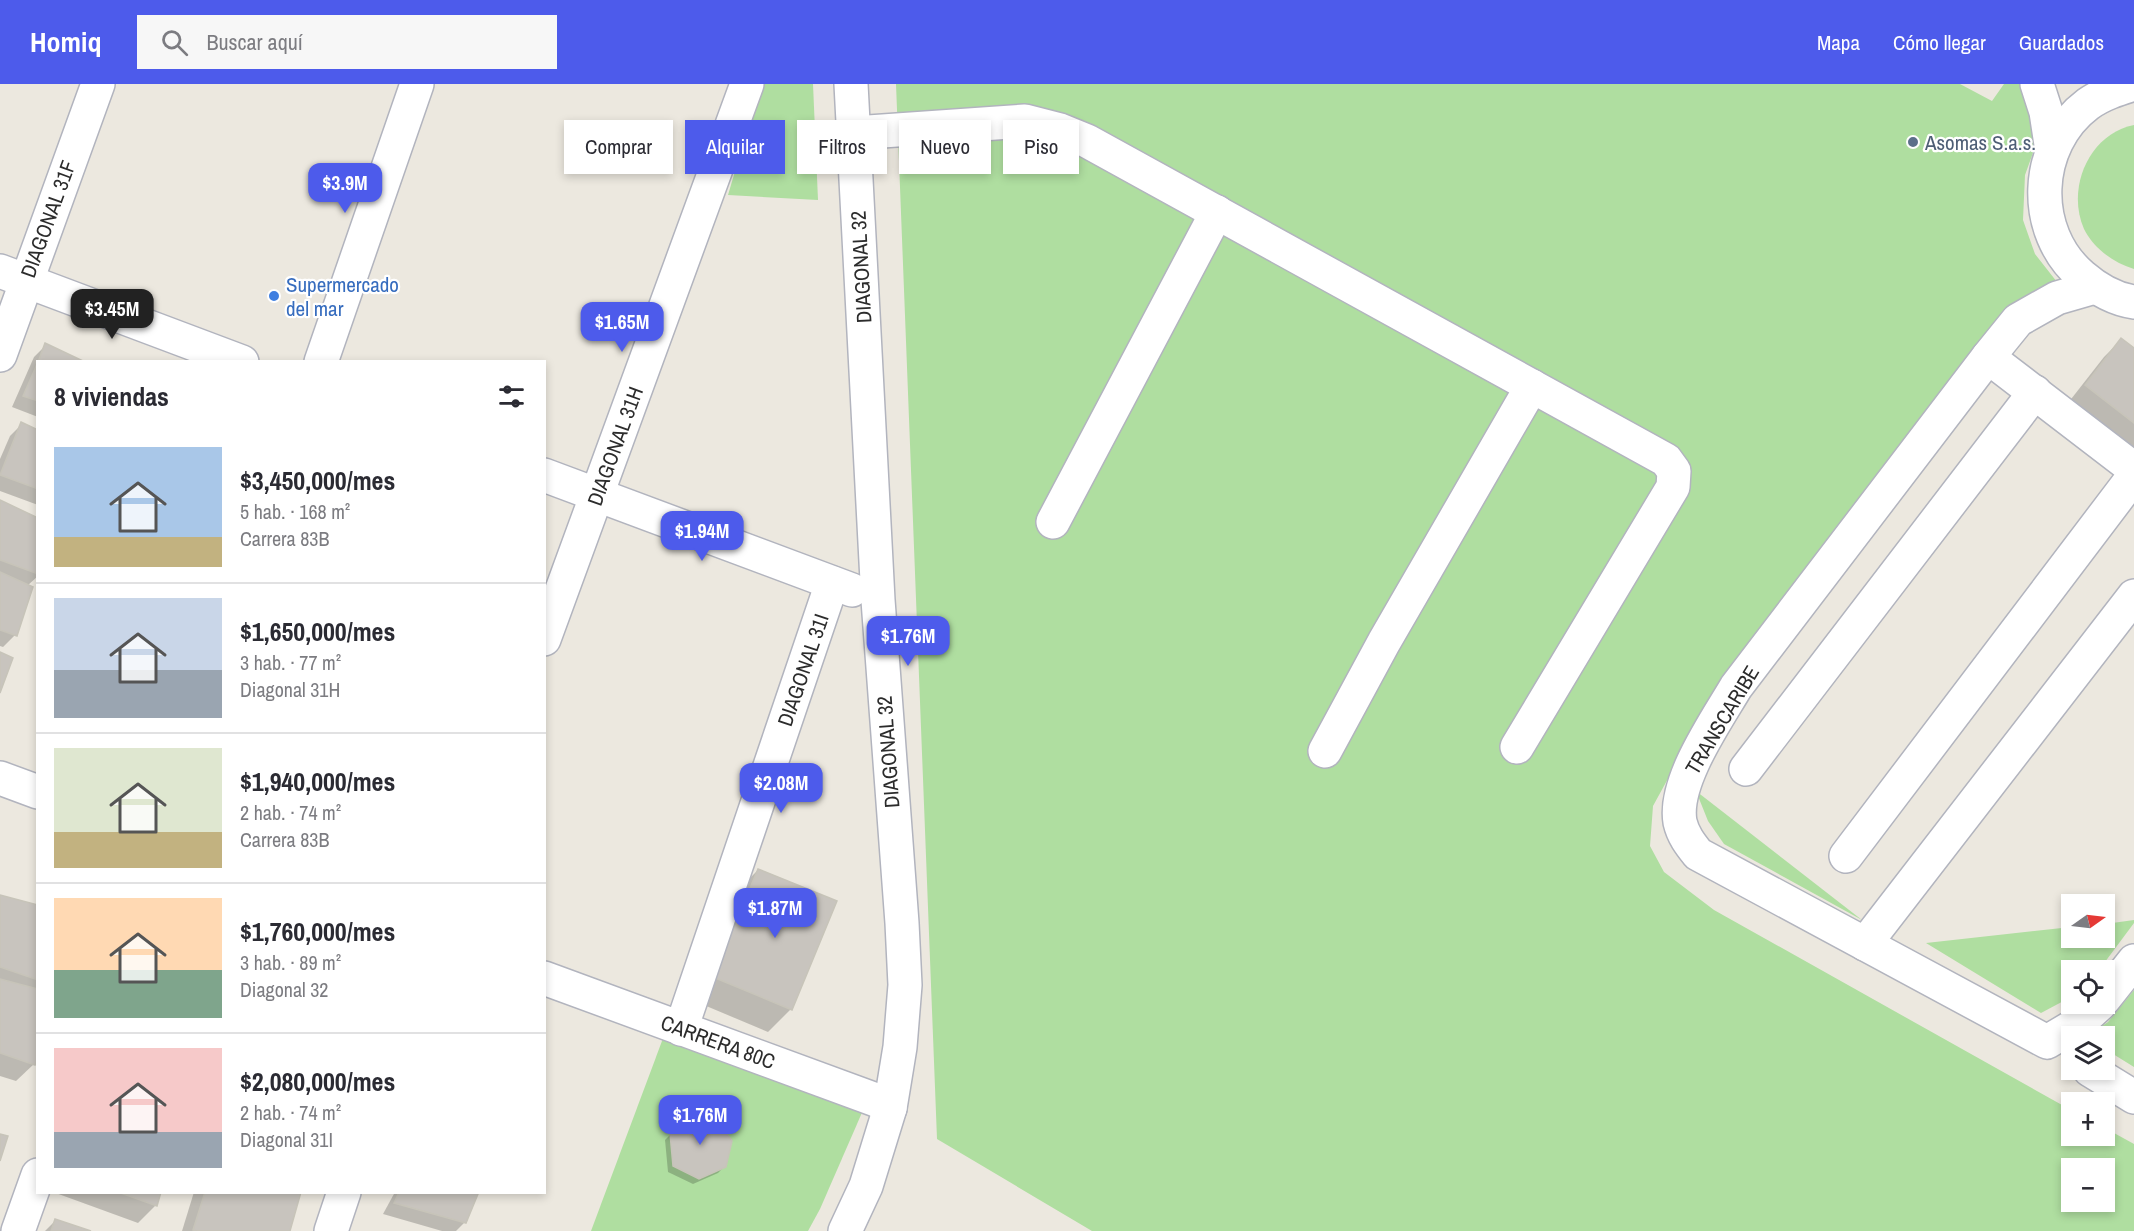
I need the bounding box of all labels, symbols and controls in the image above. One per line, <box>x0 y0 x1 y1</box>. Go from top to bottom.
search box <box>137 15 557 69</box>
text: Homiq <box>30 23 101 61</box>
icon: search <box>158 26 191 59</box>
text: Buscar aquí <box>206 27 303 57</box>
text: Mapa <box>1817 28 1860 57</box>
text: Cómo llegar <box>1893 28 1986 57</box>
text: Guardados <box>2019 28 2104 57</box>
chip: Comprar <box>564 120 673 174</box>
chip: Alquilar <box>685 120 785 174</box>
chip: Filtros <box>797 120 887 174</box>
chip: Nuevo <box>899 120 991 174</box>
chip: Piso <box>1003 120 1079 174</box>
place label: Asomas S.a.s. <box>1924 128 2036 157</box>
marker: Asomas S.a.s. <box>1906 135 1920 149</box>
street label: DIAGONAL 31F <box>13 156 83 282</box>
pin: $3.9M <box>303 163 387 214</box>
text: $3.9M <box>322 169 368 196</box>
street label: DIAGONAL 32 <box>844 210 878 324</box>
place label: Supermercado del mar <box>286 270 399 323</box>
pin: $3.45M <box>63 289 161 340</box>
marker: Supermercado del mar <box>267 289 281 303</box>
text: $3.45M <box>85 295 139 322</box>
pin: $1.65M <box>573 302 671 353</box>
text: $1.65M <box>595 308 649 335</box>
text: 8 viviendas <box>54 379 169 414</box>
icon: filters <box>495 380 528 413</box>
street label: DIAGONAL 31H <box>580 382 650 510</box>
text: $3,450,000/mes <box>240 463 395 498</box>
icon: home <box>102 471 174 543</box>
text: 5 hab. · 168 m² <box>240 498 350 525</box>
pin: $1.94M <box>653 511 751 562</box>
text: $1.94M <box>675 517 729 544</box>
text: Carrera 83B <box>240 525 329 552</box>
street label: DIAGONAL 31I <box>770 610 836 730</box>
text: $1,650,000/mes <box>240 614 395 649</box>
pin: $1.76M <box>859 616 957 667</box>
icon: home <box>102 622 174 694</box>
text: $1.76M <box>881 622 935 649</box>
text: 3 hab. · 77 m² <box>240 649 341 676</box>
street label: TRANSCARIBE <box>1678 660 1766 780</box>
text: Diagonal 31H <box>240 676 340 703</box>
street label: DIAGONAL 32 <box>870 695 906 809</box>
pin: $2.08M <box>732 763 830 814</box>
text: $1,940,000/mes <box>240 764 395 799</box>
text: $2.08M <box>754 769 808 796</box>
icon: home <box>102 772 174 844</box>
text: 2 hab. · 74 m² <box>240 799 341 826</box>
text: Carrera 83B <box>240 826 329 853</box>
pin: $1.87M <box>726 888 824 939</box>
text: $1.87M <box>748 894 802 921</box>
north arrow <box>2061 894 2115 948</box>
map controls <box>2061 894 2115 1212</box>
text: $1,760,000/mes <box>240 914 395 949</box>
icon: home <box>102 922 174 994</box>
text: 3 hab. · 89 m² <box>240 949 341 976</box>
button: locate <box>2061 960 2115 1014</box>
text: Diagonal 32 <box>240 976 328 1003</box>
street label: CARRERA 80C <box>657 1008 779 1076</box>
button: layers <box>2061 1026 2115 1080</box>
text: $2,080,000/mes <box>240 1064 395 1099</box>
icon: home <box>102 1072 174 1144</box>
button: + <box>2061 1092 2115 1146</box>
pin: $1.76M <box>651 1095 749 1146</box>
text: 2 hab. · 74 m² <box>240 1099 341 1126</box>
text: $1.76M <box>673 1101 727 1128</box>
text: Diagonal 31I <box>240 1126 333 1153</box>
button: − <box>2061 1158 2115 1212</box>

